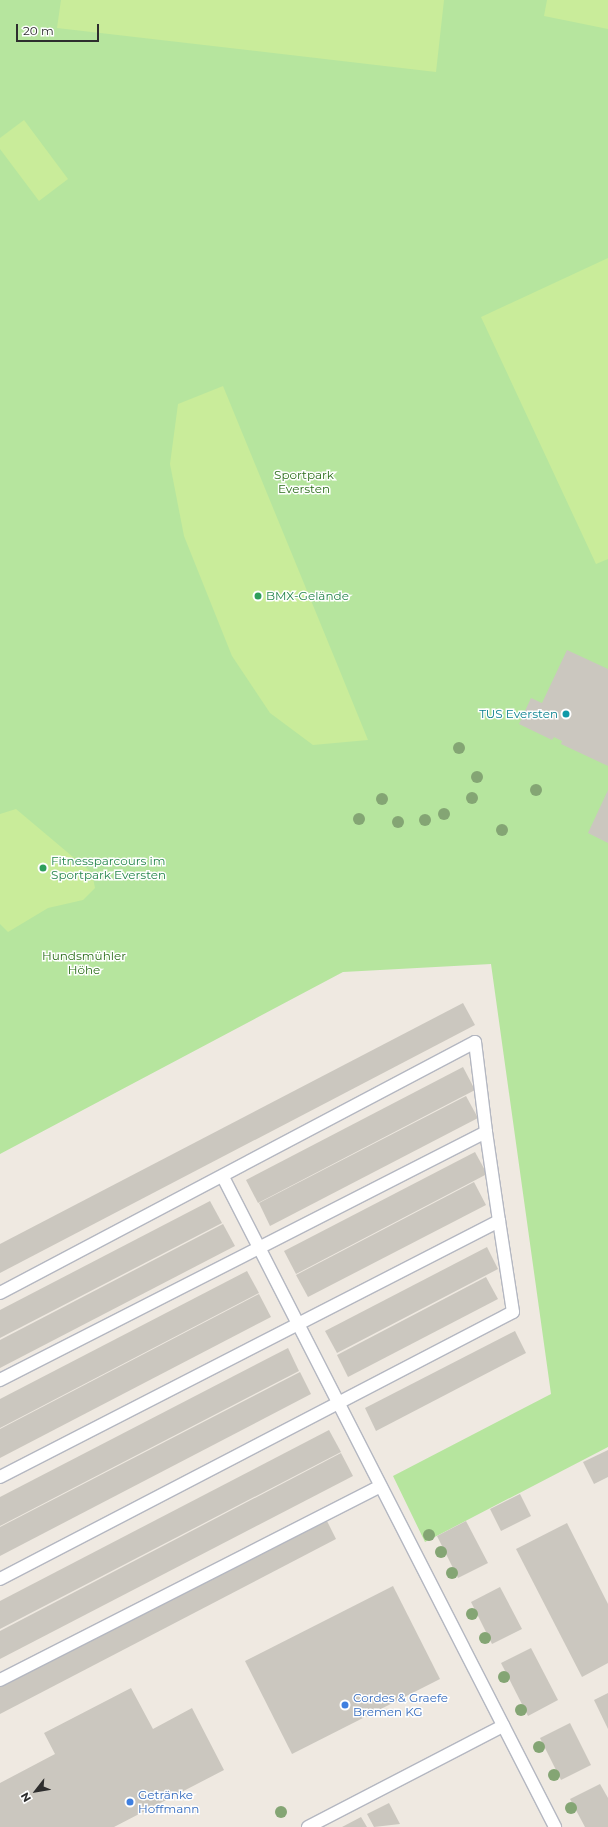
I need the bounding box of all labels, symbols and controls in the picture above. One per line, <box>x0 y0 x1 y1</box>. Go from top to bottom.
scale bar <box>18 16 101 42</box>
text: 20 m <box>23 23 54 38</box>
park label: Sportpark Eversten <box>274 468 334 496</box>
place label: BMX-Gelände <box>266 589 349 603</box>
marker: BMX-Gelände <box>253 591 263 601</box>
place label: TUS Eversten <box>479 707 558 721</box>
marker: TUS Eversten <box>561 709 571 719</box>
place label: Fitnessparcours im Sportpark Eversten <box>51 854 166 882</box>
marker: Fitnessparcours im Sportpark Eversten <box>38 863 48 873</box>
park label: Hundsmühler Höhe <box>42 949 126 977</box>
place label: Cordes & Graefe Bremen KG <box>353 1691 448 1719</box>
marker: Cordes & Graefe Bremen KG <box>340 1700 350 1710</box>
north arrow <box>16 1771 56 1811</box>
place label: Getränke Hoffmann <box>138 1788 199 1816</box>
text: N <box>17 1790 34 1805</box>
marker: Getränke Hoffmann <box>125 1797 135 1807</box>

